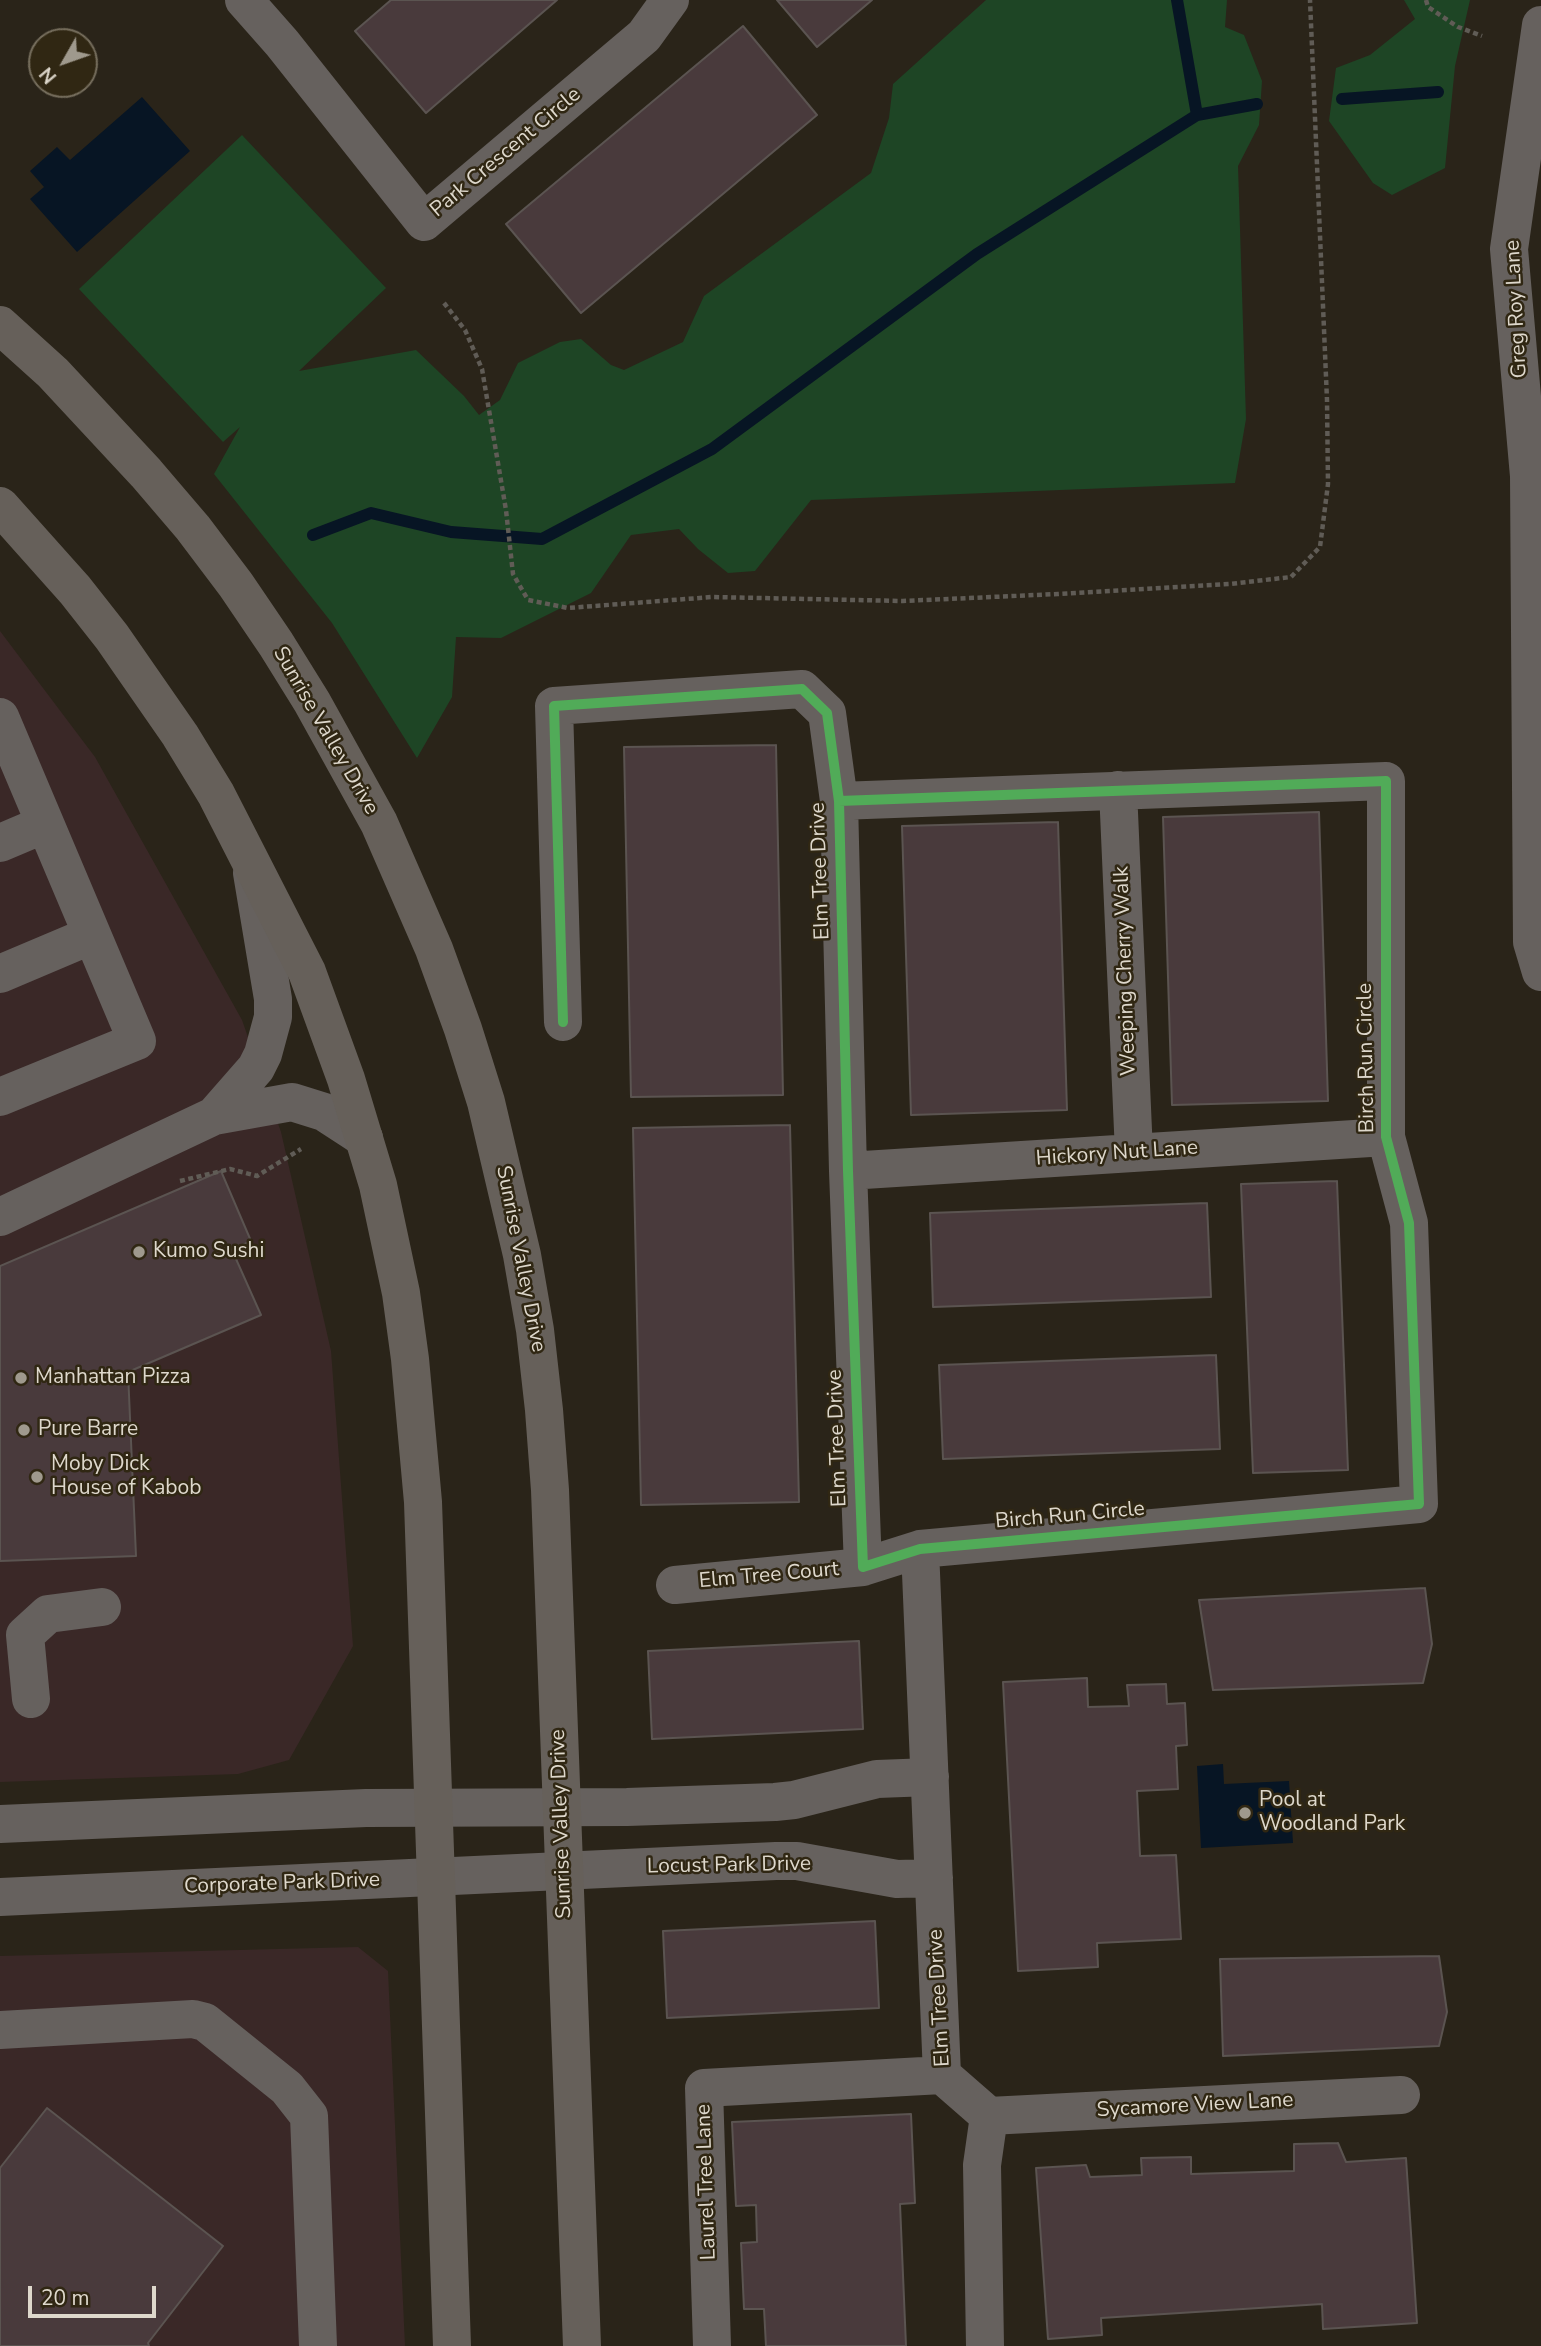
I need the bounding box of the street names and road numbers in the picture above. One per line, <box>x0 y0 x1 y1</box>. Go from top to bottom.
street label: Park Crescent Circle <box>426 83 586 223</box>
street label: Greg Roy Lane <box>1501 239 1533 379</box>
street label: Sunrise Valley Drive <box>267 643 383 819</box>
street label: Elm Tree Drive <box>806 802 836 940</box>
street label: Weeping Cherry Walk <box>1110 866 1142 1076</box>
street label: Birch Run Circle <box>1353 983 1381 1133</box>
street label: Hickory Nut Lane <box>1035 1136 1199 1172</box>
street label: Sunrise Valley Drive <box>490 1164 550 1354</box>
street label: Elm Tree Drive <box>823 1369 853 1507</box>
street label: Birch Run Circle <box>994 1497 1146 1535</box>
street label: Elm Tree Court <box>698 1557 840 1595</box>
street label: Sunrise Valley Drive <box>546 1729 578 1919</box>
street label: Locust Park Drive <box>647 1852 811 1880</box>
street label: Corporate Park Drive <box>184 1868 380 1900</box>
street label: Elm Tree Drive <box>924 1929 956 2067</box>
street label: Sycamore View Lane <box>1096 2088 1294 2124</box>
street label: Laurel Tree Lane <box>692 2103 722 2261</box>

